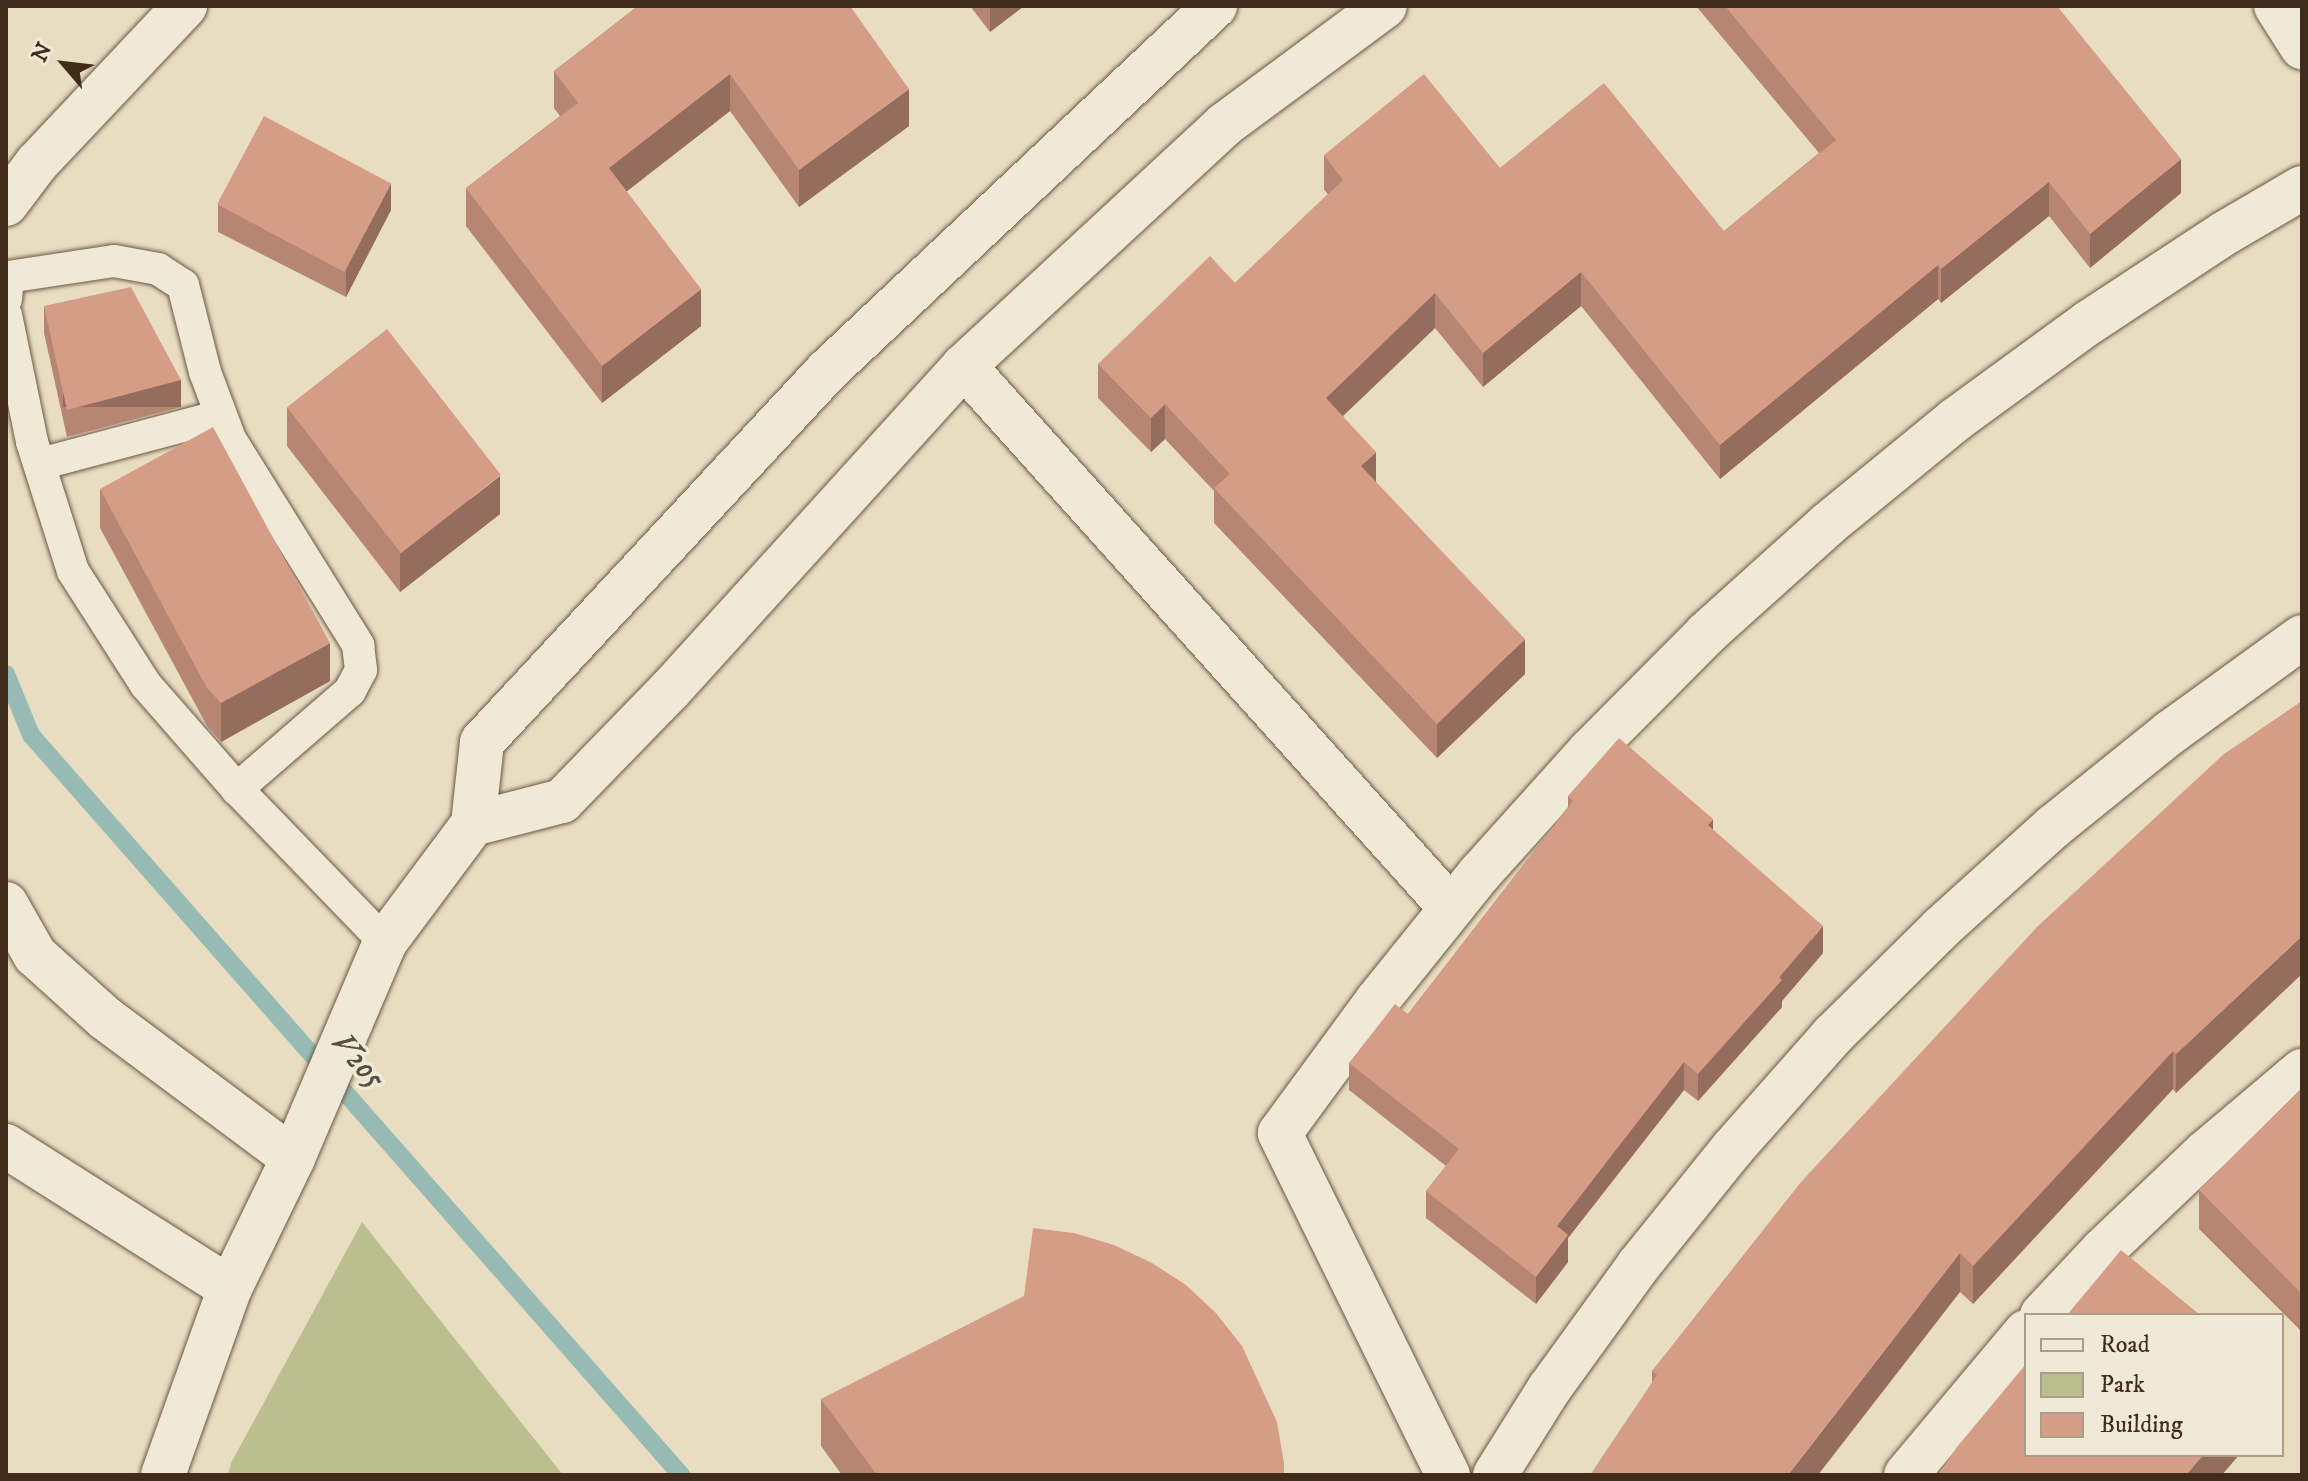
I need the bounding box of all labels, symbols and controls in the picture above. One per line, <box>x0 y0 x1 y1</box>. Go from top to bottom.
north arrow <box>24 24 104 104</box>
text: N <box>26 38 59 67</box>
water label: V205 <box>322 1025 392 1097</box>
legend <box>2024 1313 2284 1457</box>
text: Road <box>2100 1330 2150 1360</box>
text: Park <box>2100 1370 2145 1400</box>
text: Building <box>2100 1410 2183 1440</box>

